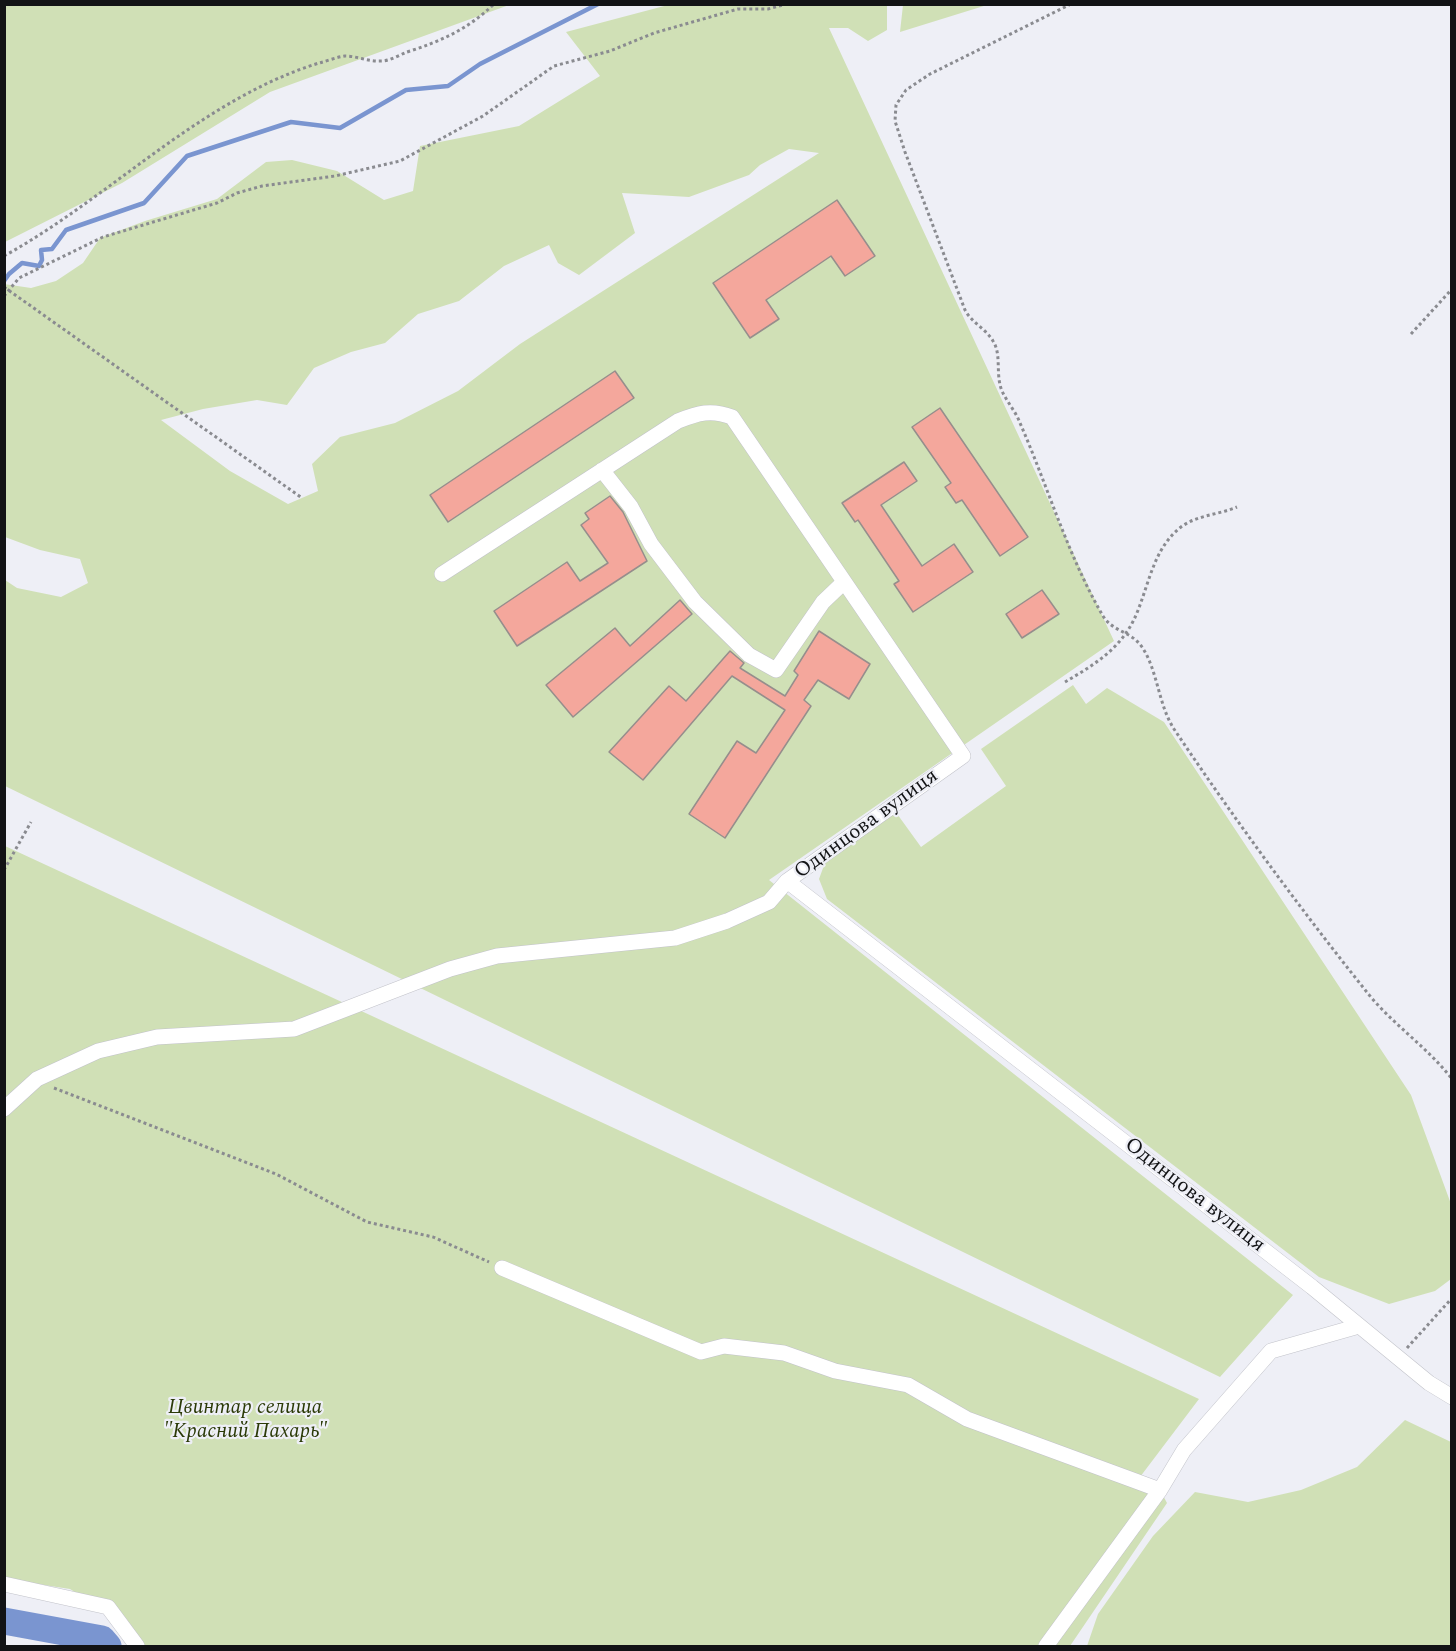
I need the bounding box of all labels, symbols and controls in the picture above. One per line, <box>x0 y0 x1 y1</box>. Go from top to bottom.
street label: Одинцова вулиця <box>790 764 944 886</box>
street label: Одинцова вулиця <box>1119 1133 1269 1259</box>
park label: Цвинтар селища "Красний Пахарь" <box>163 1396 327 1446</box>

